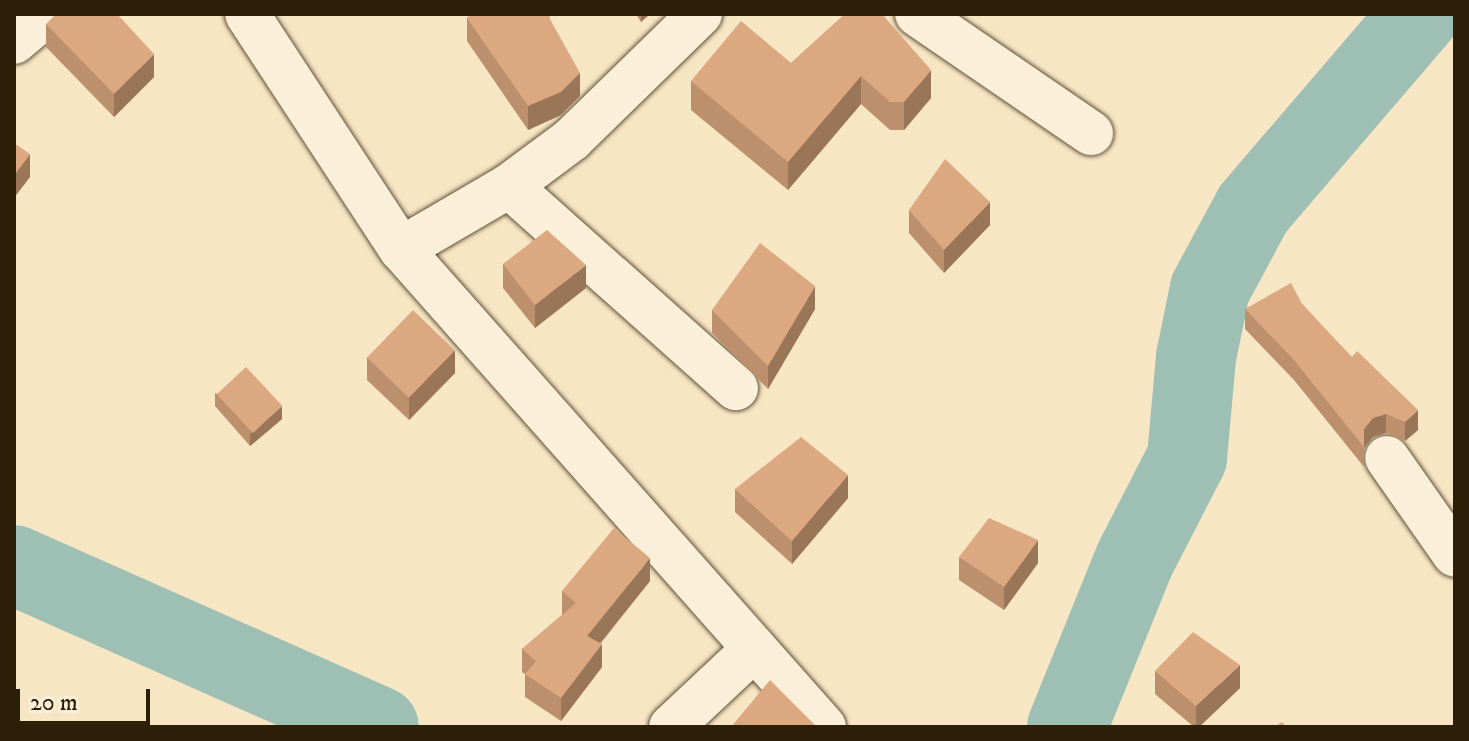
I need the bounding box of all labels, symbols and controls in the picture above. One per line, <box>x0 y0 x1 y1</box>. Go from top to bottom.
scale bar <box>20 673 154 723</box>
text: 20 m <box>30 688 78 718</box>

